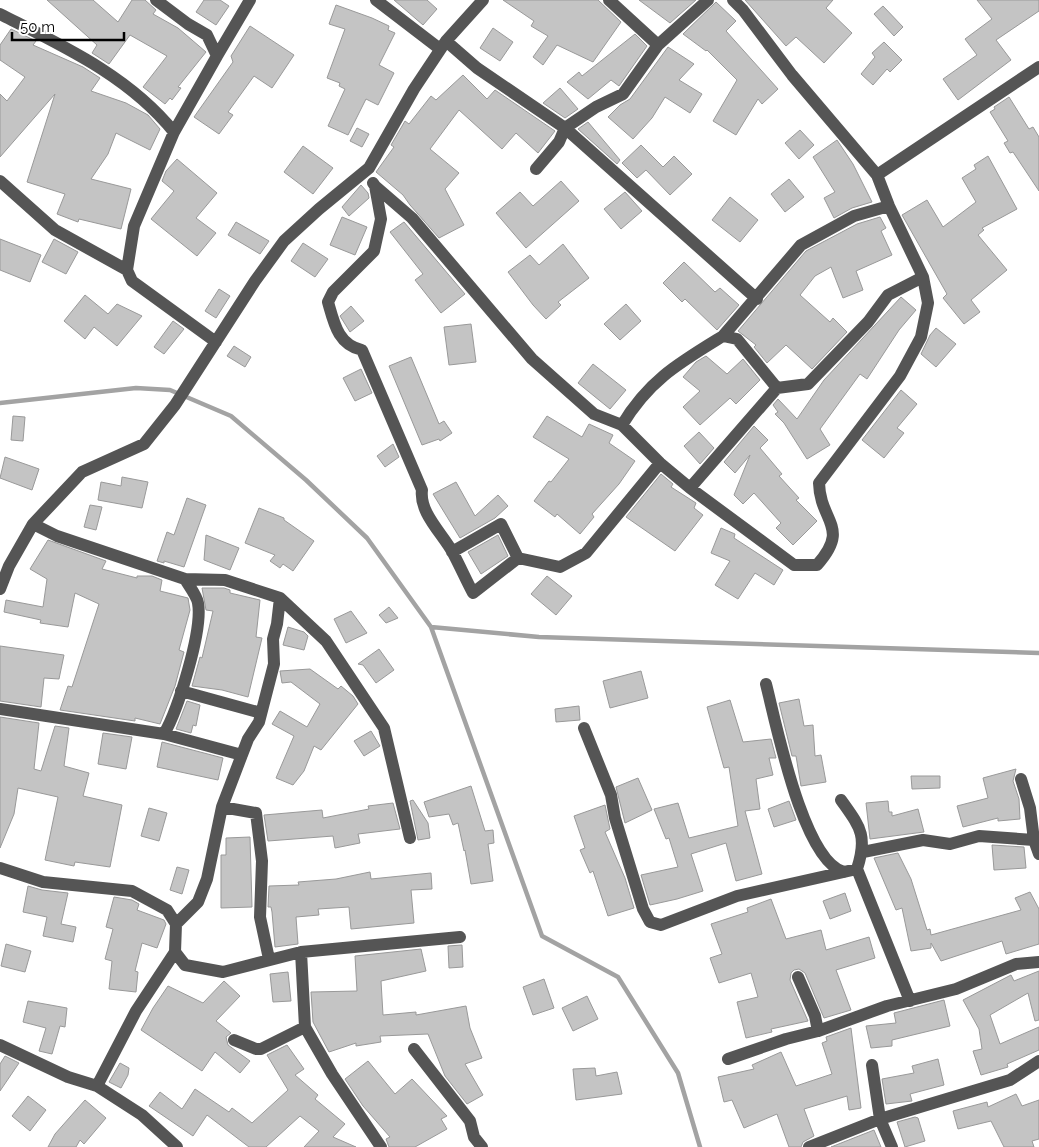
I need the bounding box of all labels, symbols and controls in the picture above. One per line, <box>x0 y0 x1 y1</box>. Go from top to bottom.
scale bar <box>12 10 125 42</box>
text: 50 m <box>20 18 55 36</box>

